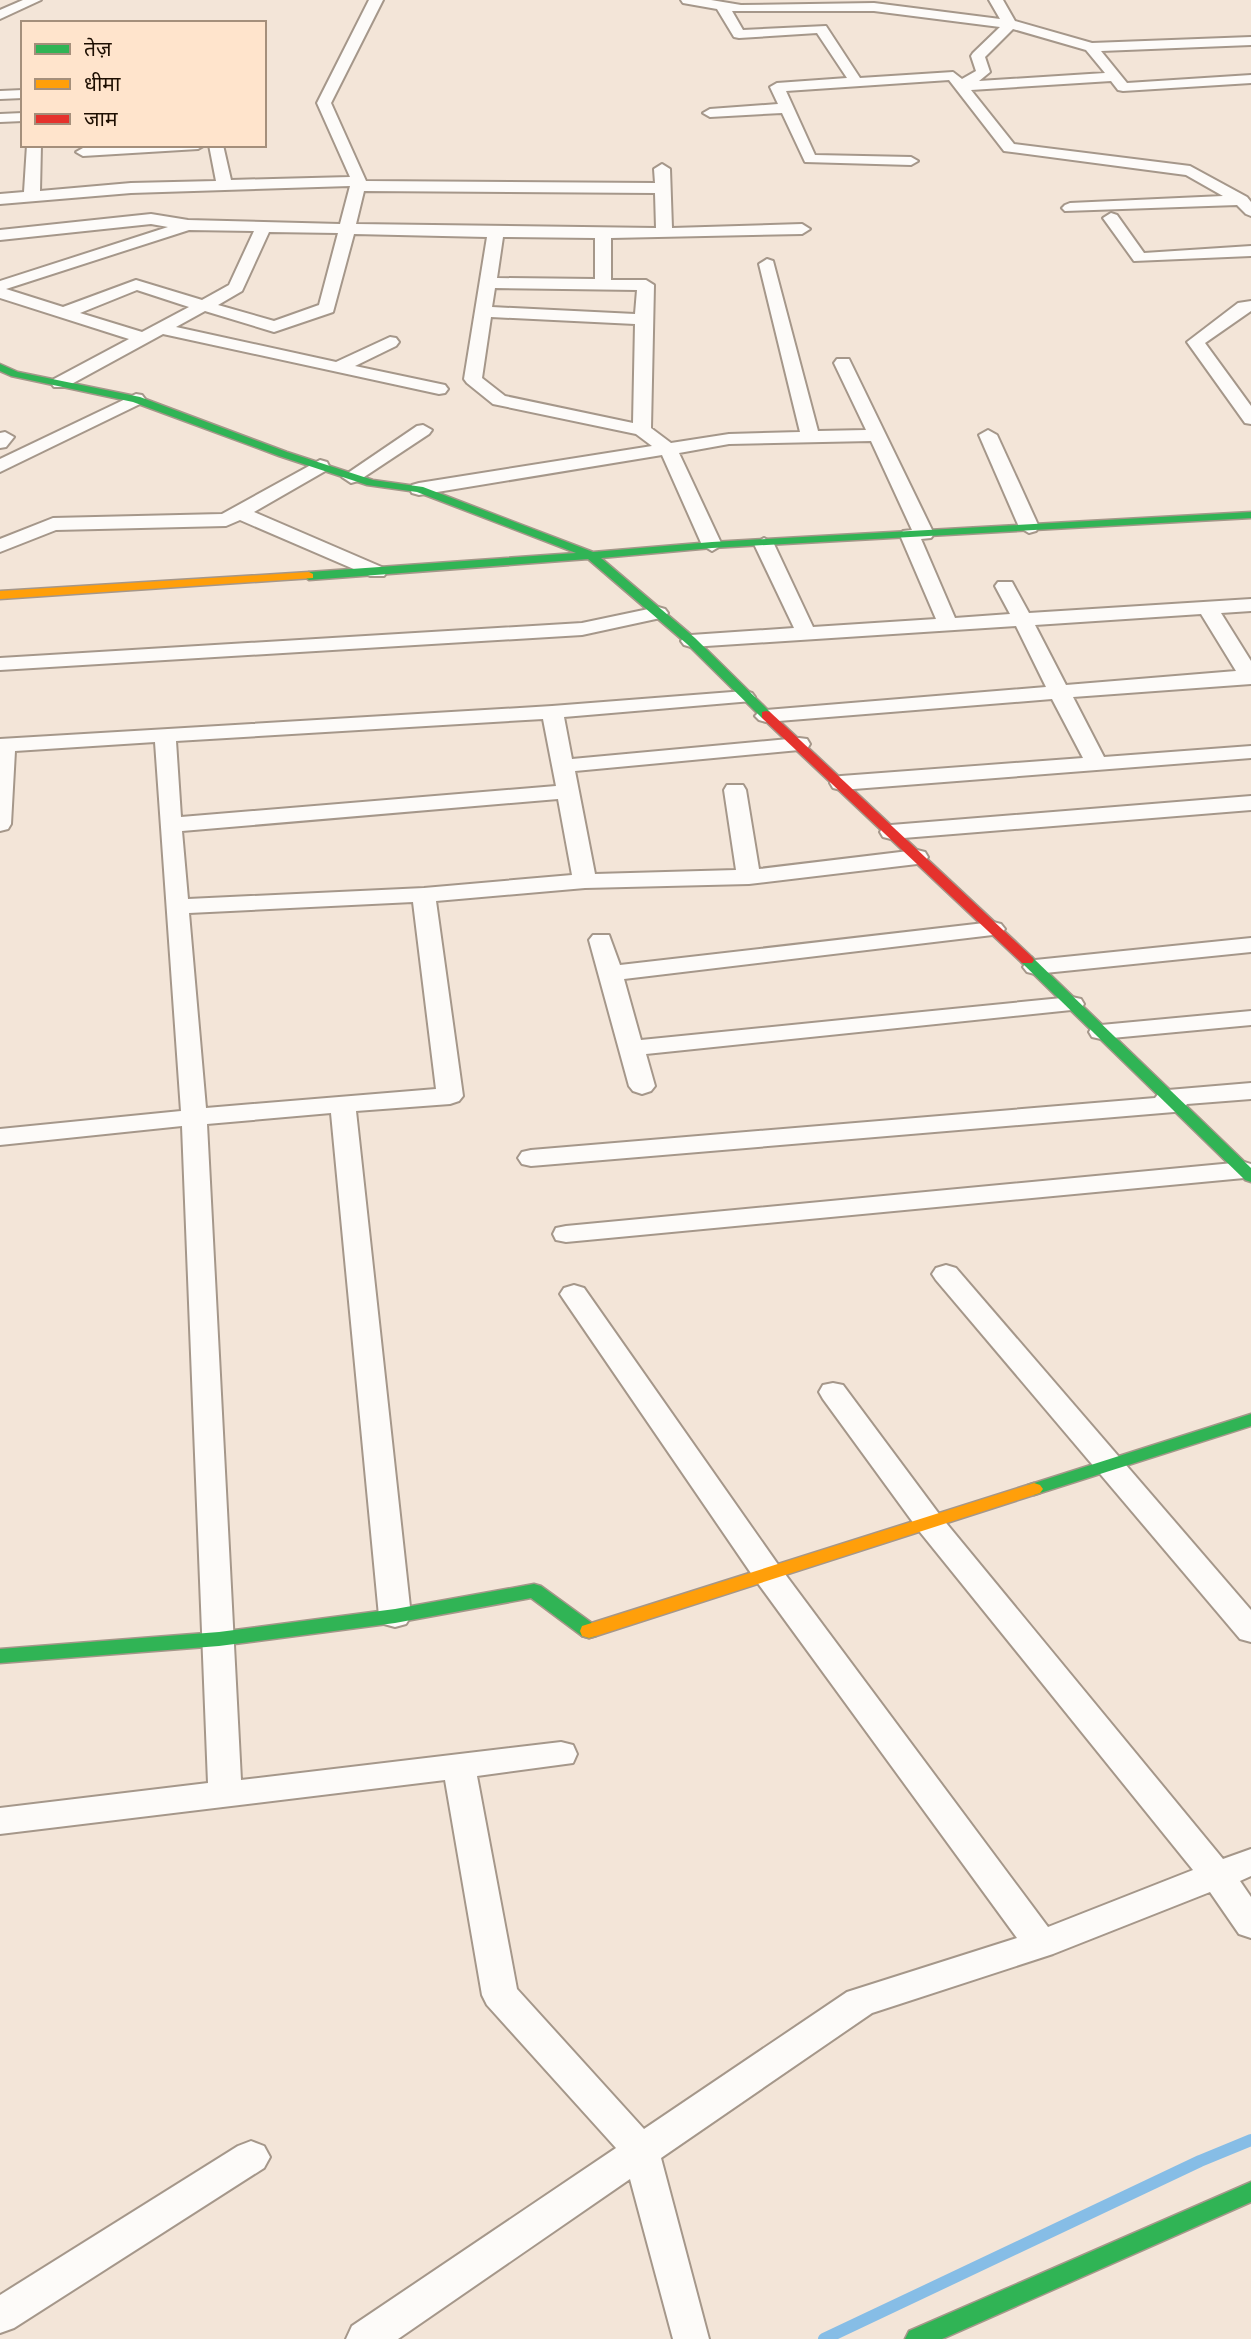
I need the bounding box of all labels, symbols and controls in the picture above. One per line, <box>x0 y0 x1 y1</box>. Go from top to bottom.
legend <box>21 21 266 147</box>
text: तेज़ <box>84 35 112 62</box>
text: धीमा <box>84 70 121 97</box>
text: जाम <box>84 105 118 132</box>

